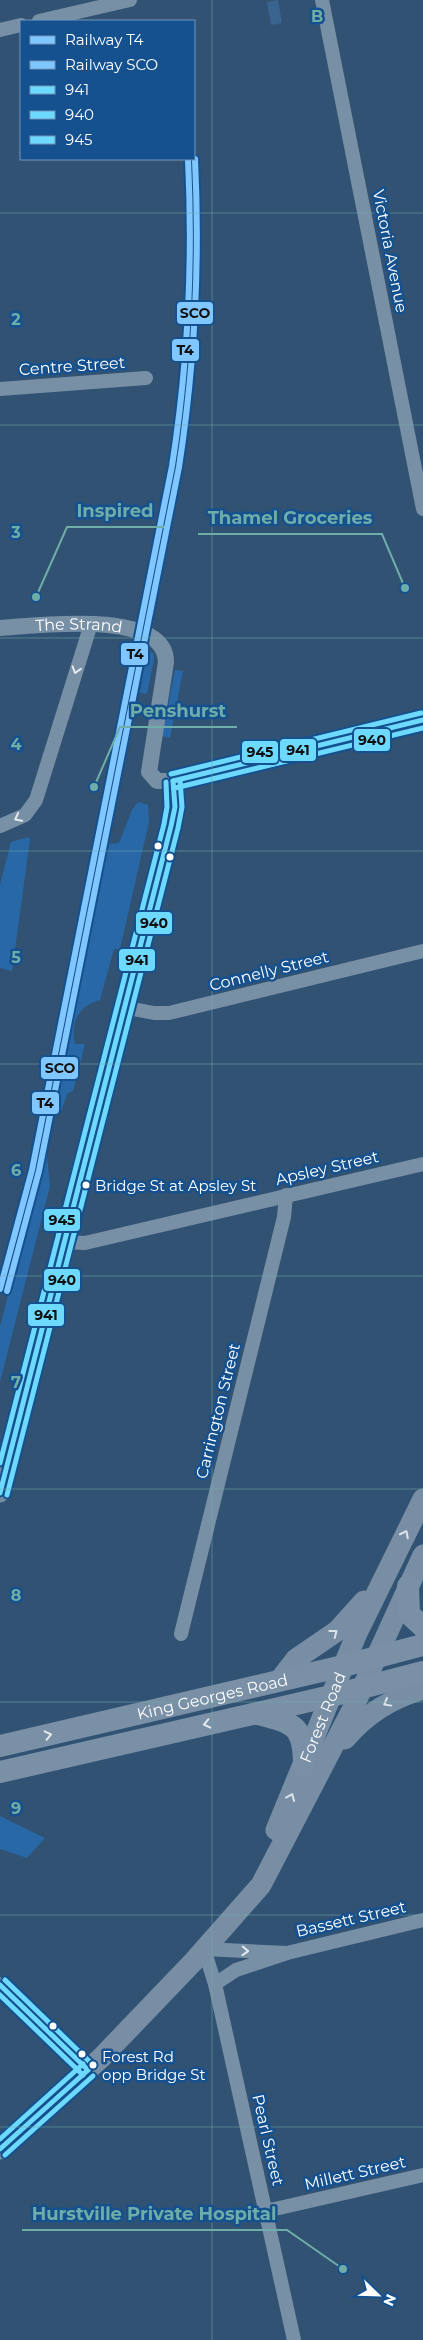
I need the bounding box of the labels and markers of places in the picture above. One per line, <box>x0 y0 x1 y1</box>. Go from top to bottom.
callout: Inspired <box>67 494 164 527</box>
callout: Thamel Groceries <box>198 501 382 534</box>
callout: Penshurst <box>120 694 237 727</box>
unlabelled marker <box>153 841 163 851</box>
unlabelled marker <box>165 852 175 862</box>
place label: Bridge St at Apsley St <box>95 1176 256 1195</box>
marker: Bridge St at Apsley St <box>81 1180 91 1190</box>
unlabelled marker <box>48 2021 58 2031</box>
place label: Forest Rd opp Bridge St <box>102 2047 206 2084</box>
unlabelled marker <box>77 2049 87 2059</box>
marker: Forest Rd opp Bridge St <box>88 2060 98 2070</box>
callout: Hurstville Private Hospital <box>22 2197 287 2230</box>

